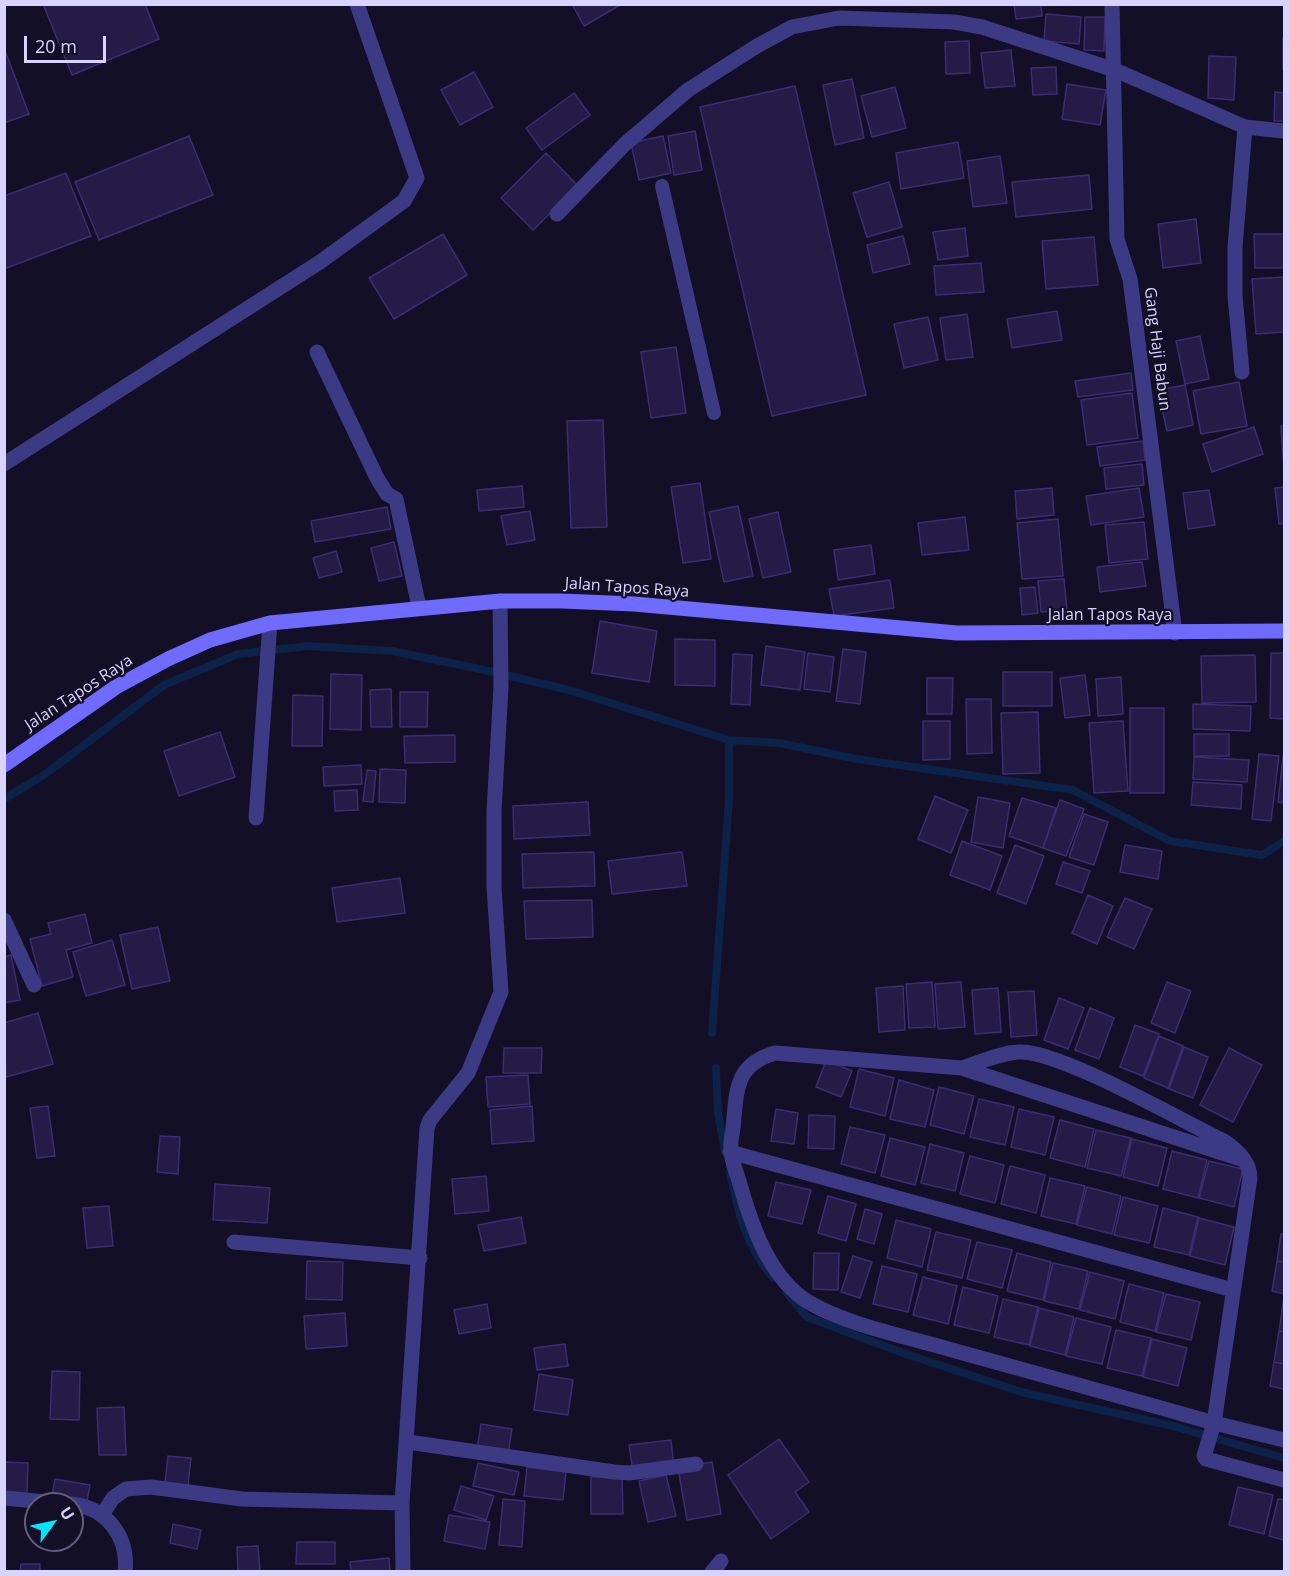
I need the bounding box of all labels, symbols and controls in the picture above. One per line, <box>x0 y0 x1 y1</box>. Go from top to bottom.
scale bar <box>27 24 110 62</box>
text: 20 m <box>35 34 77 58</box>
street label: Gang Haji Babun <box>1140 286 1174 412</box>
street label: Jalan Tapos Raya <box>564 574 690 602</box>
street label: Jalan Tapos Raya <box>1048 605 1172 625</box>
street label: Jalan Tapos Raya <box>21 651 137 735</box>
north arrow <box>24 1492 84 1552</box>
text: U <box>55 1502 80 1524</box>

